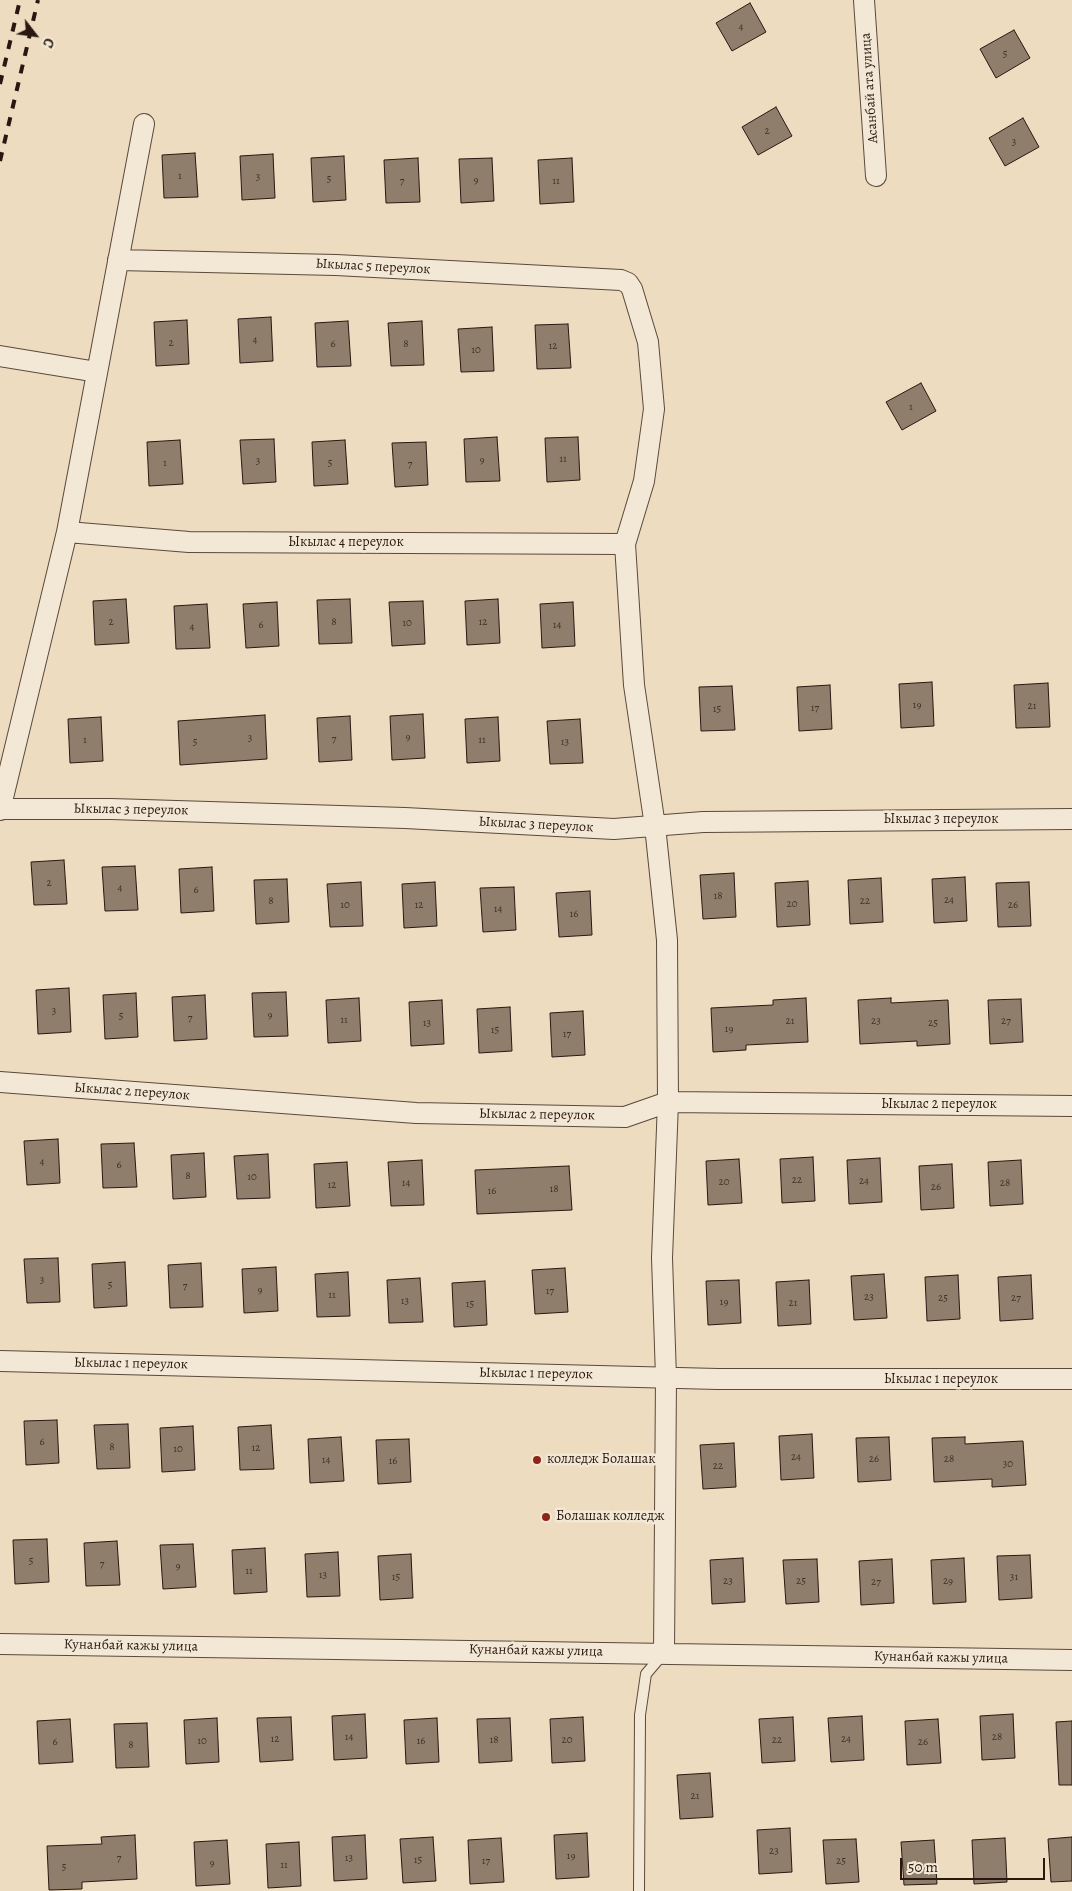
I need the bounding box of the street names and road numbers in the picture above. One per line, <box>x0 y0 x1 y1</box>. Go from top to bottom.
street label: Асанбай ата улица <box>858 32 882 144</box>
street label: Ыкылас 5 переулок <box>315 256 431 278</box>
street label: Ыкылас 4 переулок <box>288 535 404 551</box>
street label: Ыкылас 3 переулок <box>73 801 189 819</box>
street label: Ыкылас 3 переулок <box>884 812 998 828</box>
street label: Ыкылас 3 переулок <box>478 814 594 836</box>
street label: Ыкылас 2 переулок <box>74 1080 190 1104</box>
street label: Ыкылас 2 переулок <box>881 1097 997 1113</box>
street label: Ыкылас 2 переулок <box>479 1106 595 1124</box>
street label: Ыкылас 1 переулок <box>74 1355 188 1373</box>
street label: Ыкылас 1 переулок <box>479 1365 593 1383</box>
street label: Ыкылас 1 переулок <box>884 1372 998 1388</box>
street label: Кунанбай кажы улица <box>64 1636 198 1656</box>
street label: Кунанбай кажы улица <box>469 1641 603 1661</box>
street label: Кунанбай кажы улица <box>874 1648 1008 1668</box>

